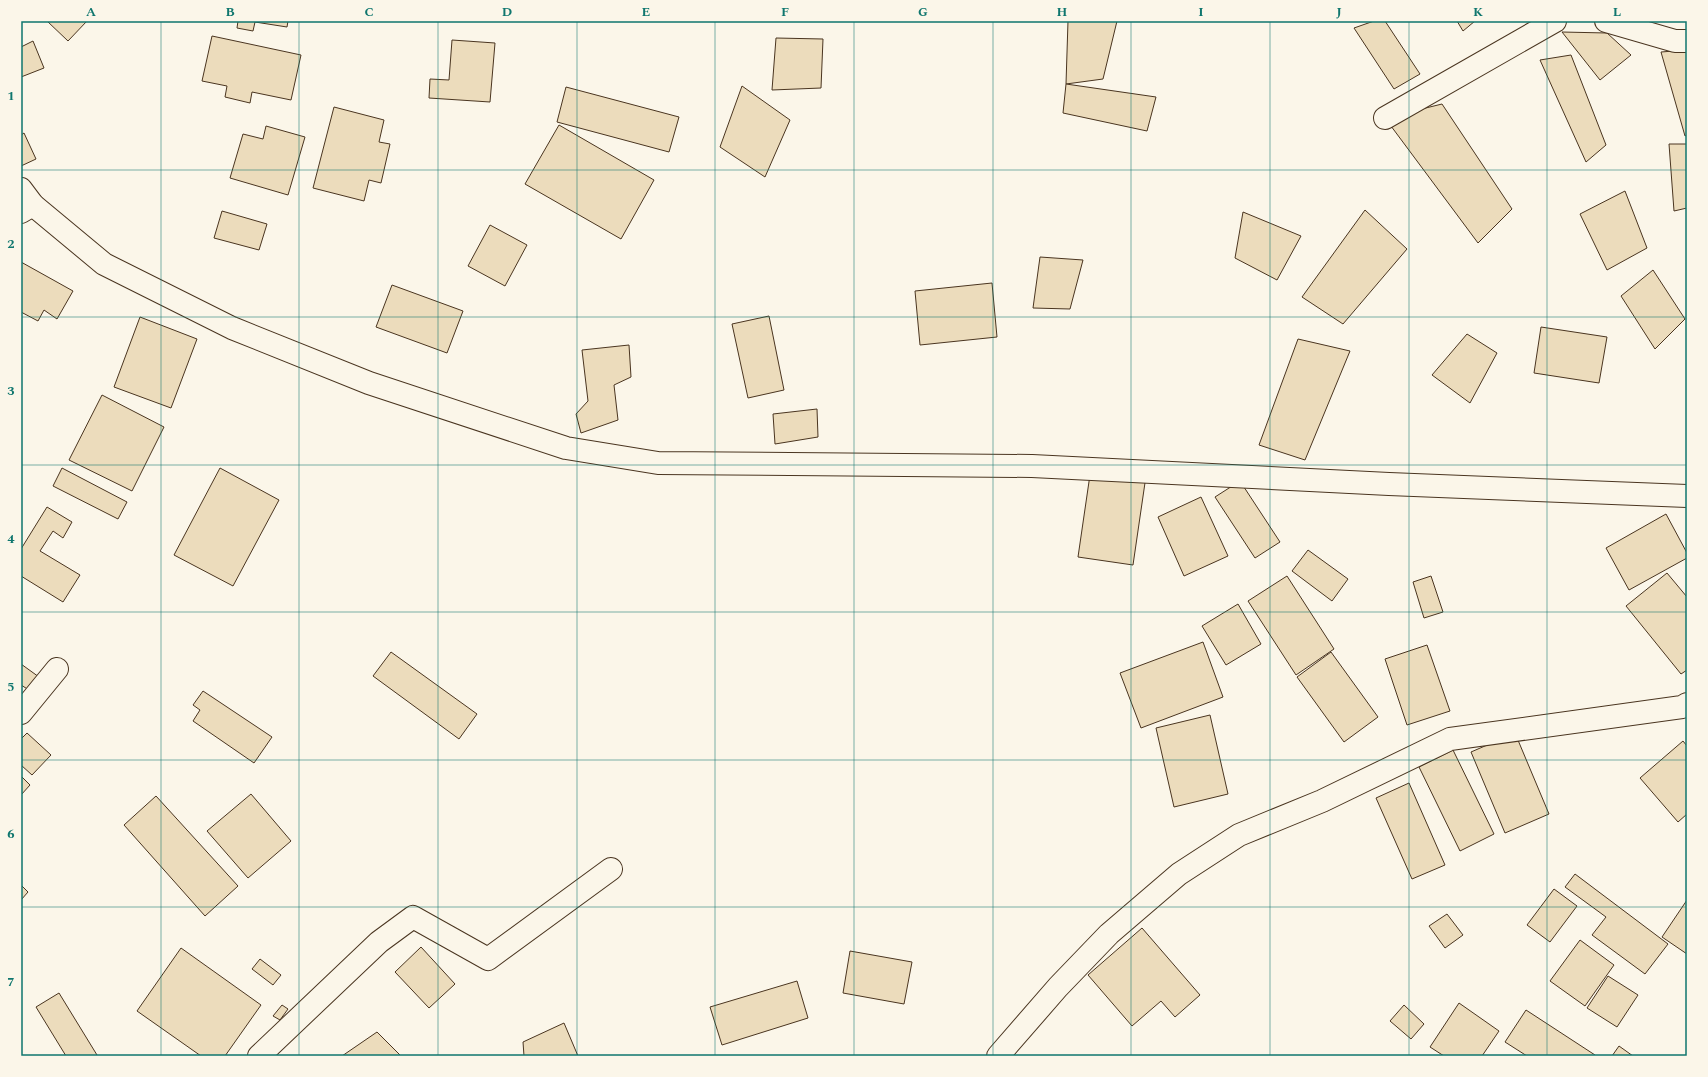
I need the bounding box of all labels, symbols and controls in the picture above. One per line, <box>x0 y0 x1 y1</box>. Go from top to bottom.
text: A <box>86 2 96 22</box>
text: B <box>225 2 235 22</box>
text: C <box>364 2 374 22</box>
text: D <box>502 2 512 22</box>
text: E <box>642 2 651 22</box>
text: F <box>781 2 789 22</box>
text: G <box>918 2 928 22</box>
text: H <box>1057 2 1068 22</box>
text: I <box>1198 2 1204 22</box>
text: J <box>1336 2 1342 22</box>
text: K <box>1473 2 1483 22</box>
text: L <box>1613 2 1621 22</box>
text: 1 <box>7 86 15 106</box>
text: 2 <box>7 234 15 254</box>
text: 3 <box>7 381 15 401</box>
text: 4 <box>7 529 15 549</box>
text: 5 <box>7 677 15 697</box>
text: 6 <box>7 824 15 844</box>
text: 7 <box>7 972 15 992</box>

